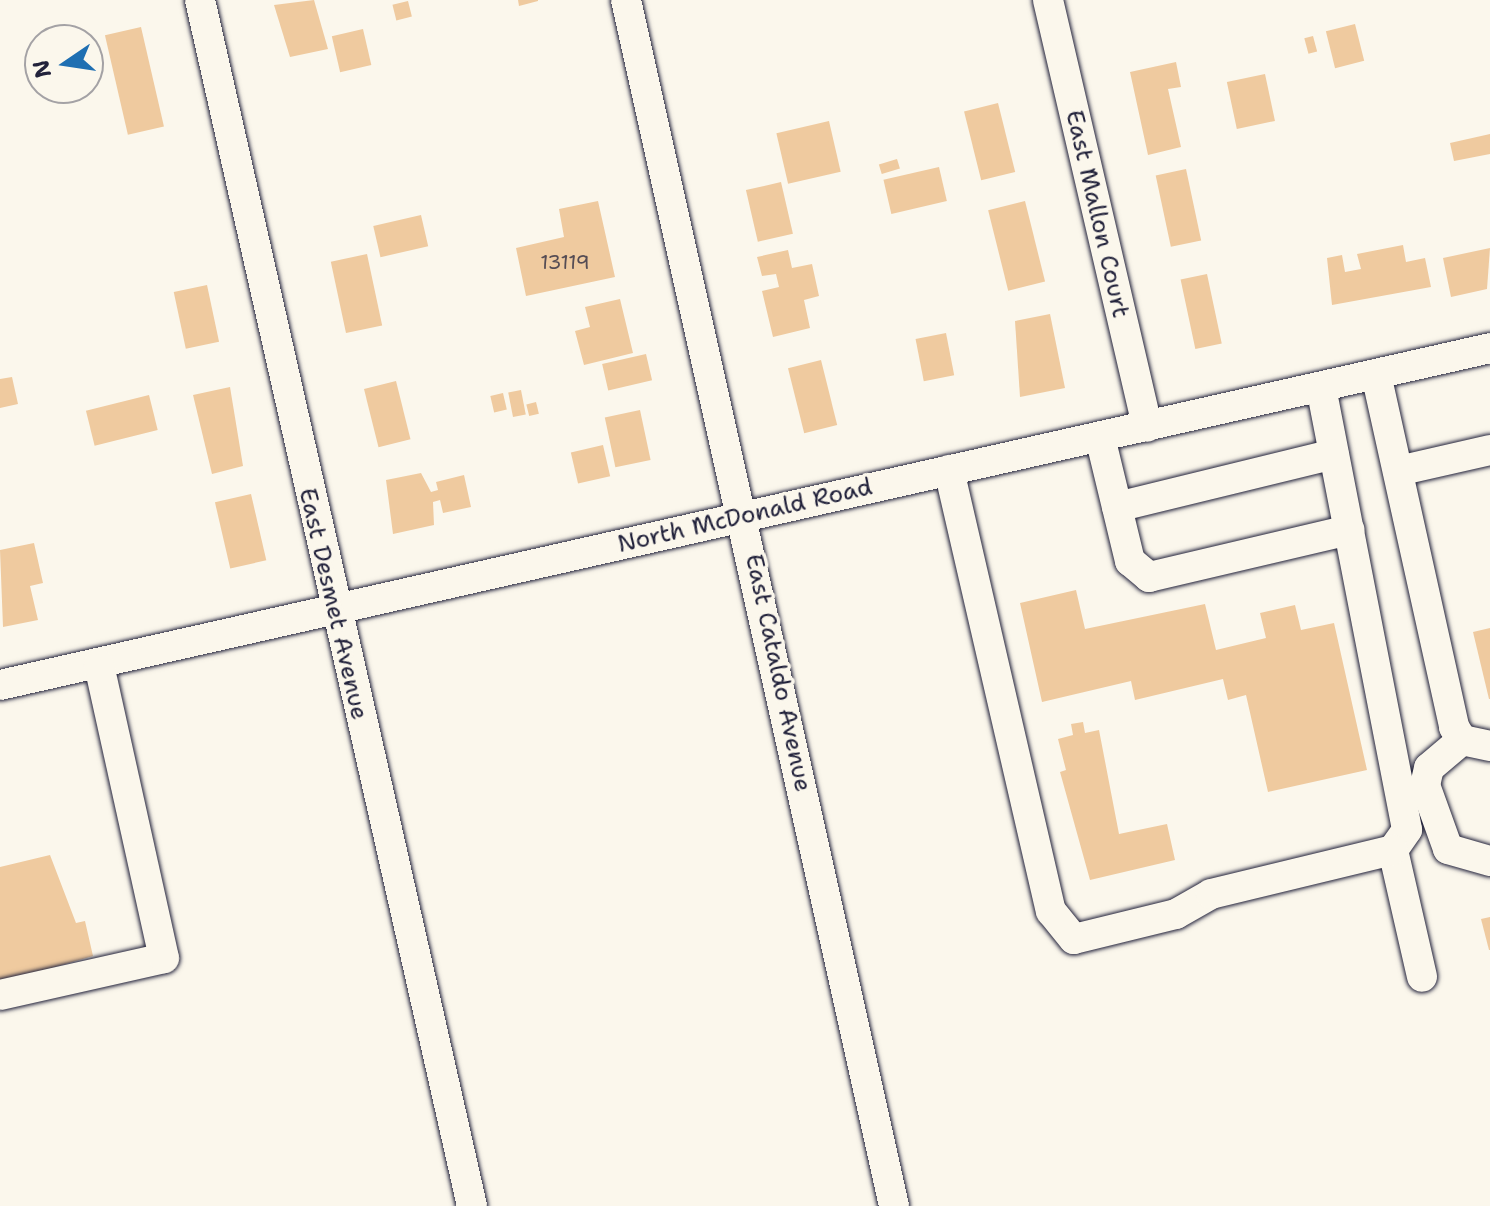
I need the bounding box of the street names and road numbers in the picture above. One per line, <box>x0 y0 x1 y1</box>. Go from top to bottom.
street label: East Mallon Court <box>1059 107 1135 321</box>
street label: North McDonald Road <box>615 473 875 559</box>
street label: East Desmet Avenue <box>292 485 374 723</box>
street label: East Cataldo Avenue <box>739 551 817 795</box>

